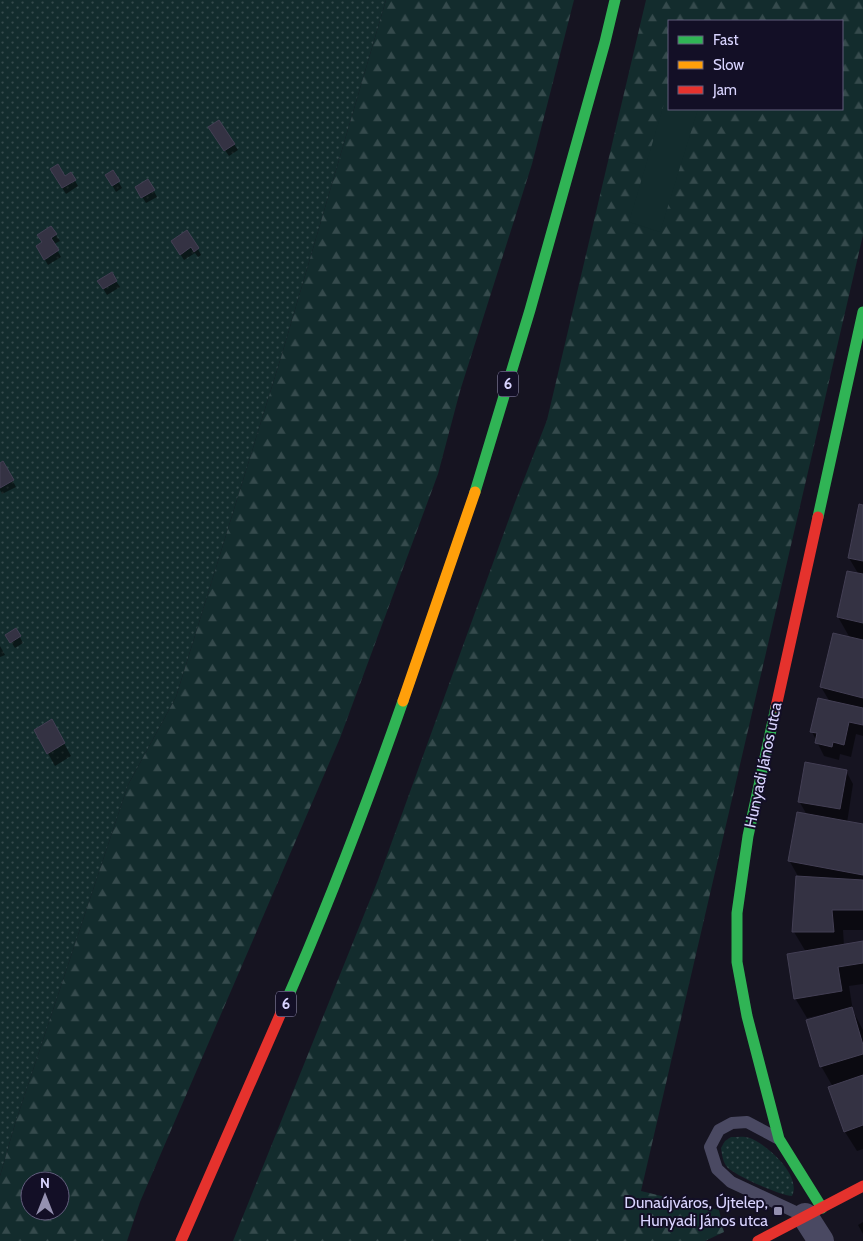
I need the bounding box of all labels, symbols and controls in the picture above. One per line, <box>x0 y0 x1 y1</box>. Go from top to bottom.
legend <box>668 20 843 110</box>
text: Fast <box>713 31 738 49</box>
text: Slow <box>713 56 744 74</box>
text: Jam <box>712 81 737 99</box>
road number: 6 <box>498 372 518 396</box>
street label: Hunyadi János utca <box>740 700 786 830</box>
road number: 6 <box>276 992 296 1016</box>
north arrow <box>20 1171 70 1221</box>
text: N <box>40 1174 50 1192</box>
place label: Dunaújváros, Újtelep, Hunyadi János utca <box>624 1193 768 1230</box>
marker: Dunaújváros, Újtelep, Hunyadi János utca <box>772 1205 784 1217</box>

